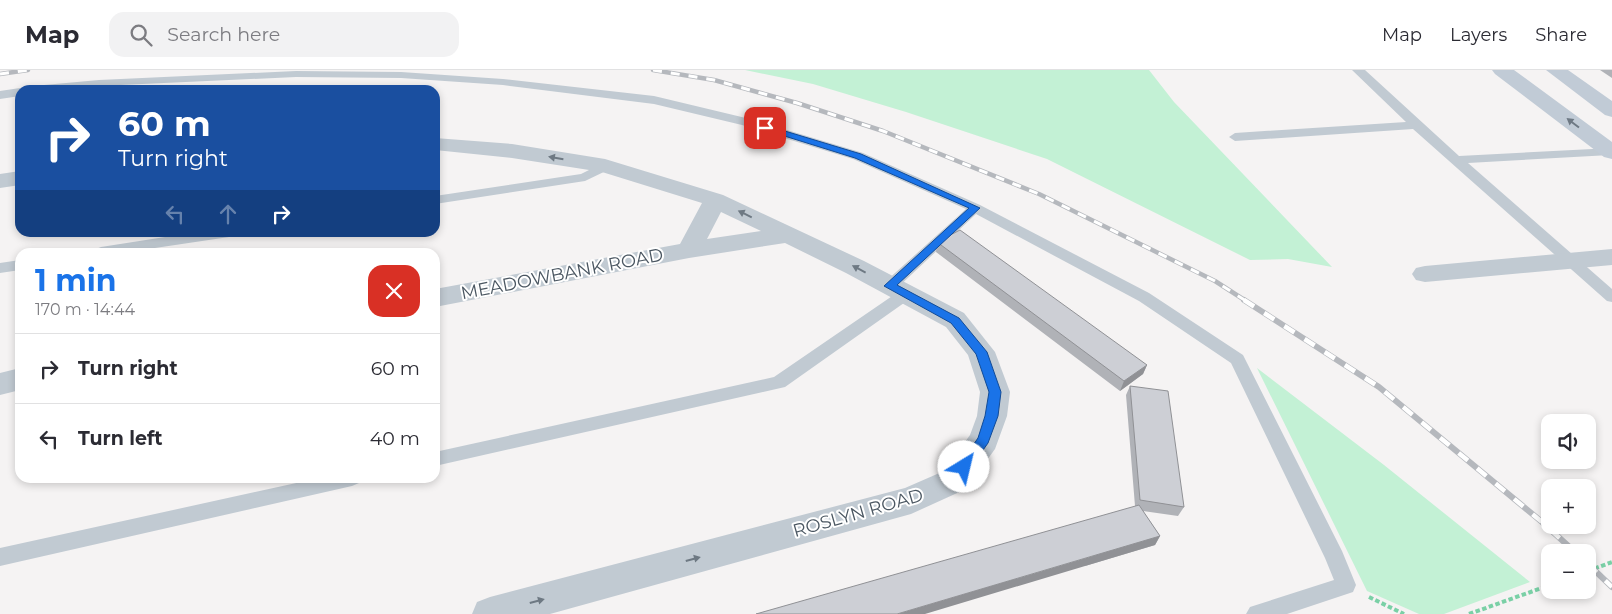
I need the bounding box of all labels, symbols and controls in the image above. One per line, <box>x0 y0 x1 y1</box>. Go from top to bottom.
search box <box>109 12 459 57</box>
text: Map <box>25 20 79 49</box>
icon: search <box>127 21 155 49</box>
text: Search here <box>167 23 280 46</box>
text: Map <box>1382 24 1422 46</box>
text: Layers <box>1450 24 1507 46</box>
text: Share <box>1535 24 1587 46</box>
text: 60 m <box>118 102 211 145</box>
icon: right <box>35 105 100 170</box>
pin <box>744 107 786 149</box>
icon: arrive <box>751 114 779 142</box>
one-way arrow <box>1567 118 1580 129</box>
text: Turn right <box>118 145 228 172</box>
one-way arrow <box>547 154 563 162</box>
icon: left <box>161 200 189 228</box>
icon: ahead <box>214 200 242 228</box>
icon: right <box>267 200 295 228</box>
one-way arrow <box>737 210 752 218</box>
street label: MEADOWBANK ROAD <box>459 244 665 304</box>
text: 1 min <box>35 262 116 299</box>
button: close <box>368 265 420 317</box>
one-way arrow <box>851 265 866 273</box>
text: 170 m · 14:44 <box>35 300 135 319</box>
icon: right <box>35 355 63 383</box>
text: Turn right <box>78 357 178 380</box>
text: 60 m <box>371 357 420 380</box>
map controls <box>1541 414 1596 599</box>
button: sound <box>1541 414 1596 469</box>
icon: left <box>35 425 63 453</box>
text: Turn left <box>78 427 163 450</box>
text: 40 m <box>370 427 420 450</box>
position arrow <box>937 440 989 492</box>
button: + <box>1541 479 1596 534</box>
street label: ROSLYN ROAD <box>790 484 926 542</box>
button: − <box>1541 544 1596 599</box>
one-way arrow <box>686 555 701 563</box>
one-way arrow <box>529 597 544 605</box>

